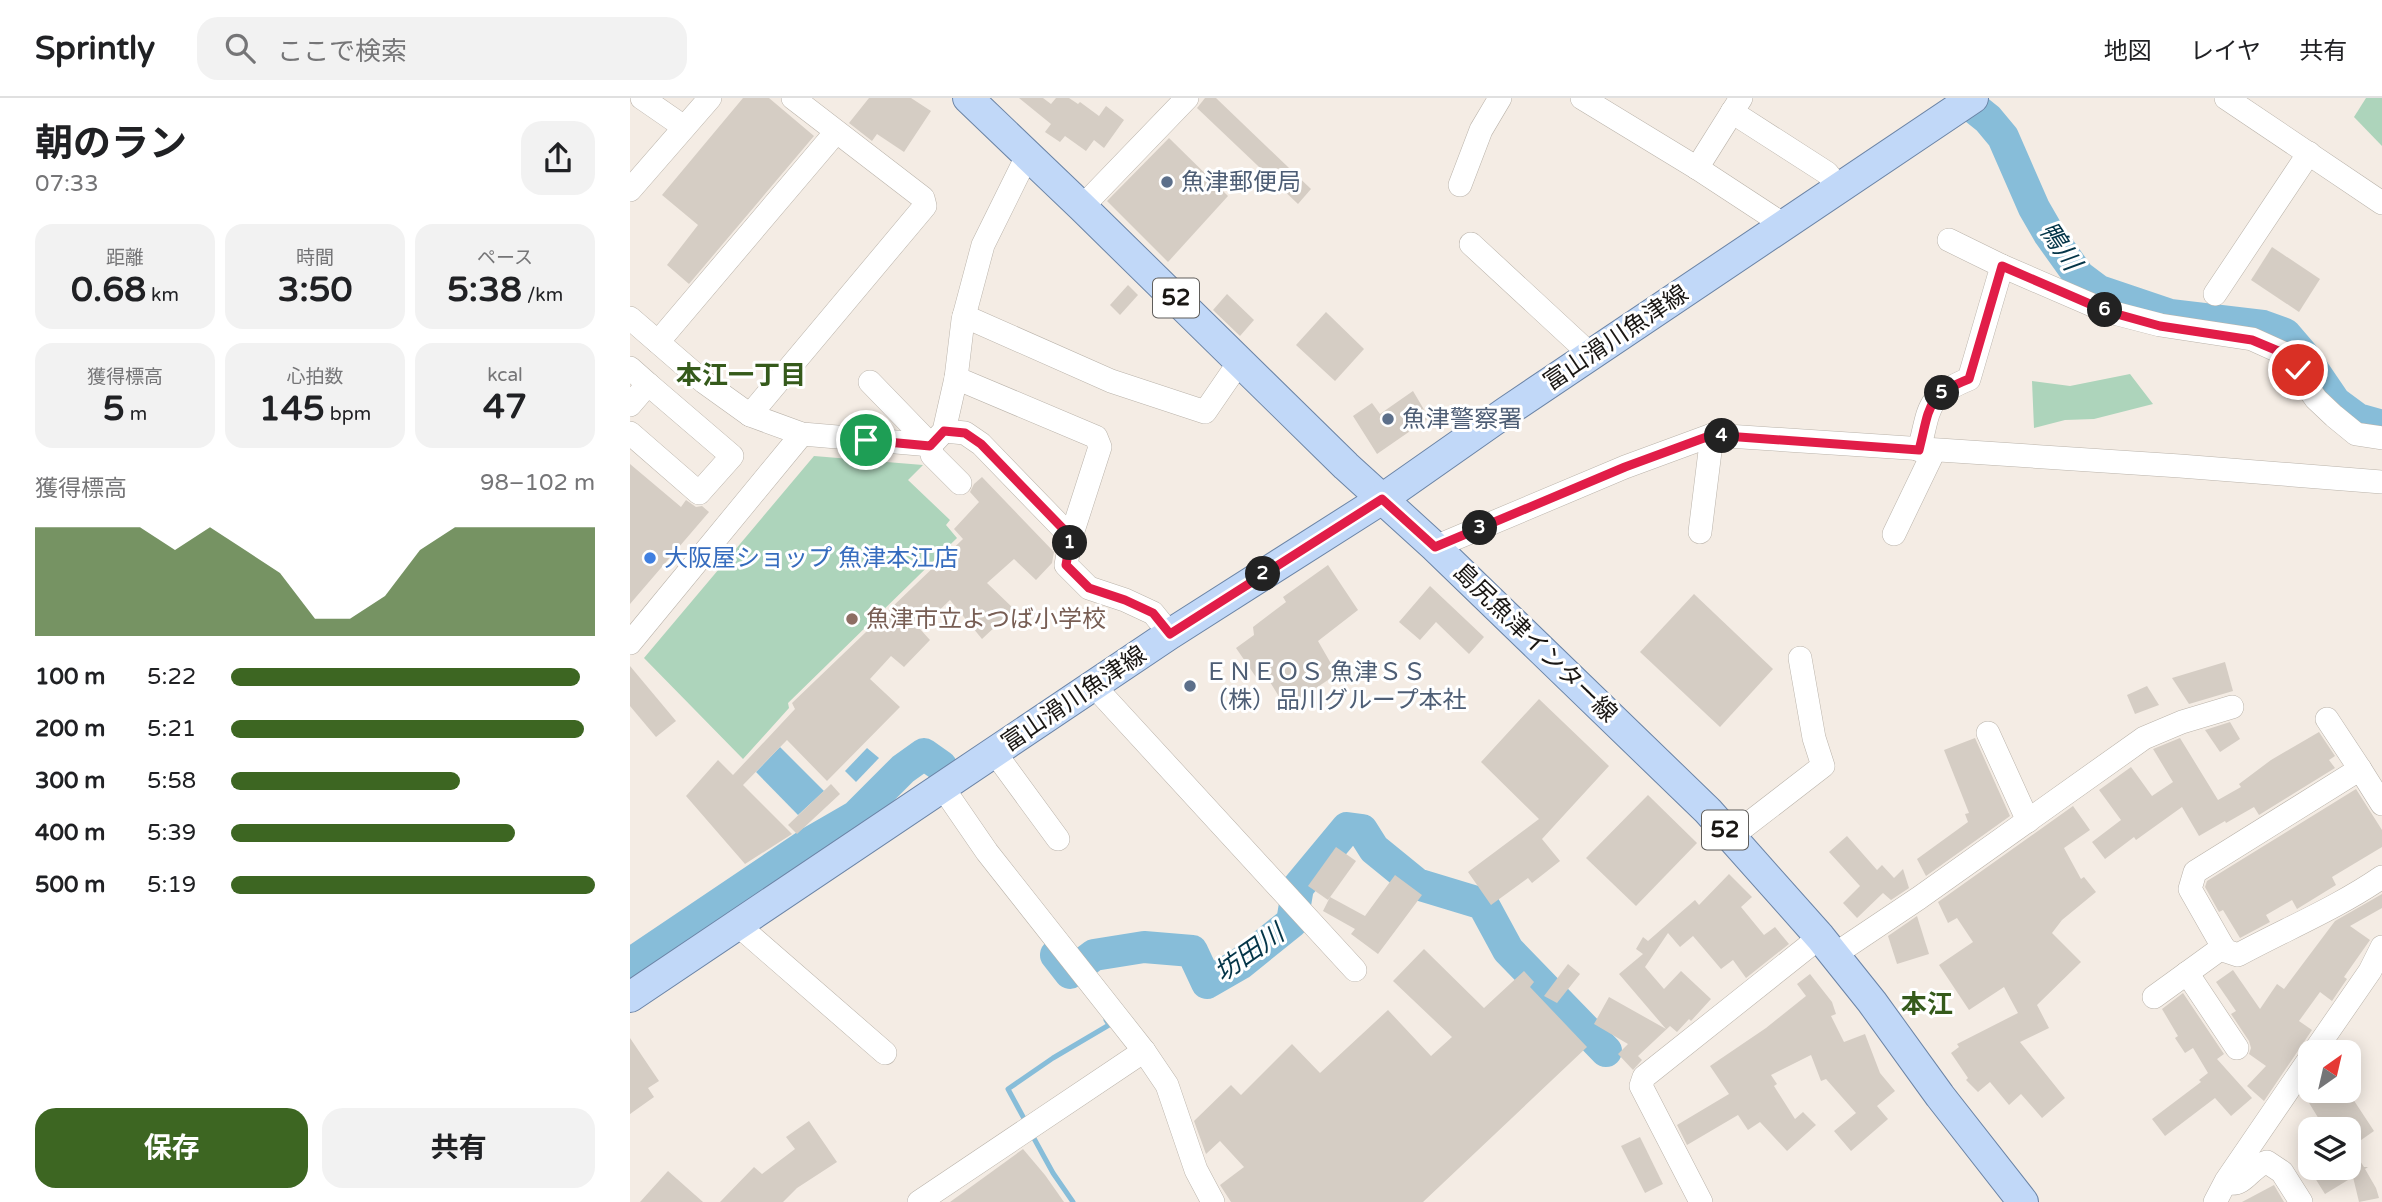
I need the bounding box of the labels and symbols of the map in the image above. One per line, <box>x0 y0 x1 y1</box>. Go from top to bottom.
place label: 魚津郵便局 <box>1181 168 1301 197</box>
marker: 魚津郵便局 <box>1159 174 1175 190</box>
water label: 鴨川 <box>2033 216 2089 279</box>
road number: 52 <box>1153 279 1199 318</box>
street label: 富山滑川魚津線 <box>1538 279 1694 397</box>
pin: 6 <box>2088 292 2122 328</box>
pin <box>2268 340 2328 400</box>
district label: 本江一丁目 <box>676 360 806 391</box>
pin: 5 <box>1924 376 1960 410</box>
place label: 魚津警察署 <box>1402 405 1522 434</box>
pin <box>836 410 896 470</box>
marker: 魚津警察署 <box>1380 411 1396 427</box>
pin: 4 <box>1704 418 1740 454</box>
pin: 3 <box>1462 510 1498 546</box>
pin: 1 <box>1052 526 1088 560</box>
place label: 大阪屋ショップ 魚津本江店 <box>664 544 958 573</box>
marker: 大阪屋ショップ 魚津本江店 <box>642 550 658 566</box>
pin: 2 <box>1246 556 1280 592</box>
street label: 島尻魚津インター線 <box>1447 558 1623 728</box>
place label: 魚津市立よつば小学校 <box>866 605 1106 634</box>
marker: 魚津市立よつば小学校 <box>844 611 860 627</box>
street label: 富山滑川魚津線 <box>996 640 1152 758</box>
place label: ＥＮＥＯＳ 魚津ＳＳ （株）品川グループ本社 <box>1204 658 1467 715</box>
marker: ＥＮＥＯＳ 魚津ＳＳ （株）品川グループ本社 <box>1182 678 1198 694</box>
road number: 52 <box>1702 810 1748 850</box>
water label: 坊田川 <box>1208 916 1292 988</box>
district label: 本江 <box>1901 989 1953 1020</box>
north arrow <box>2298 1040 2361 1102</box>

